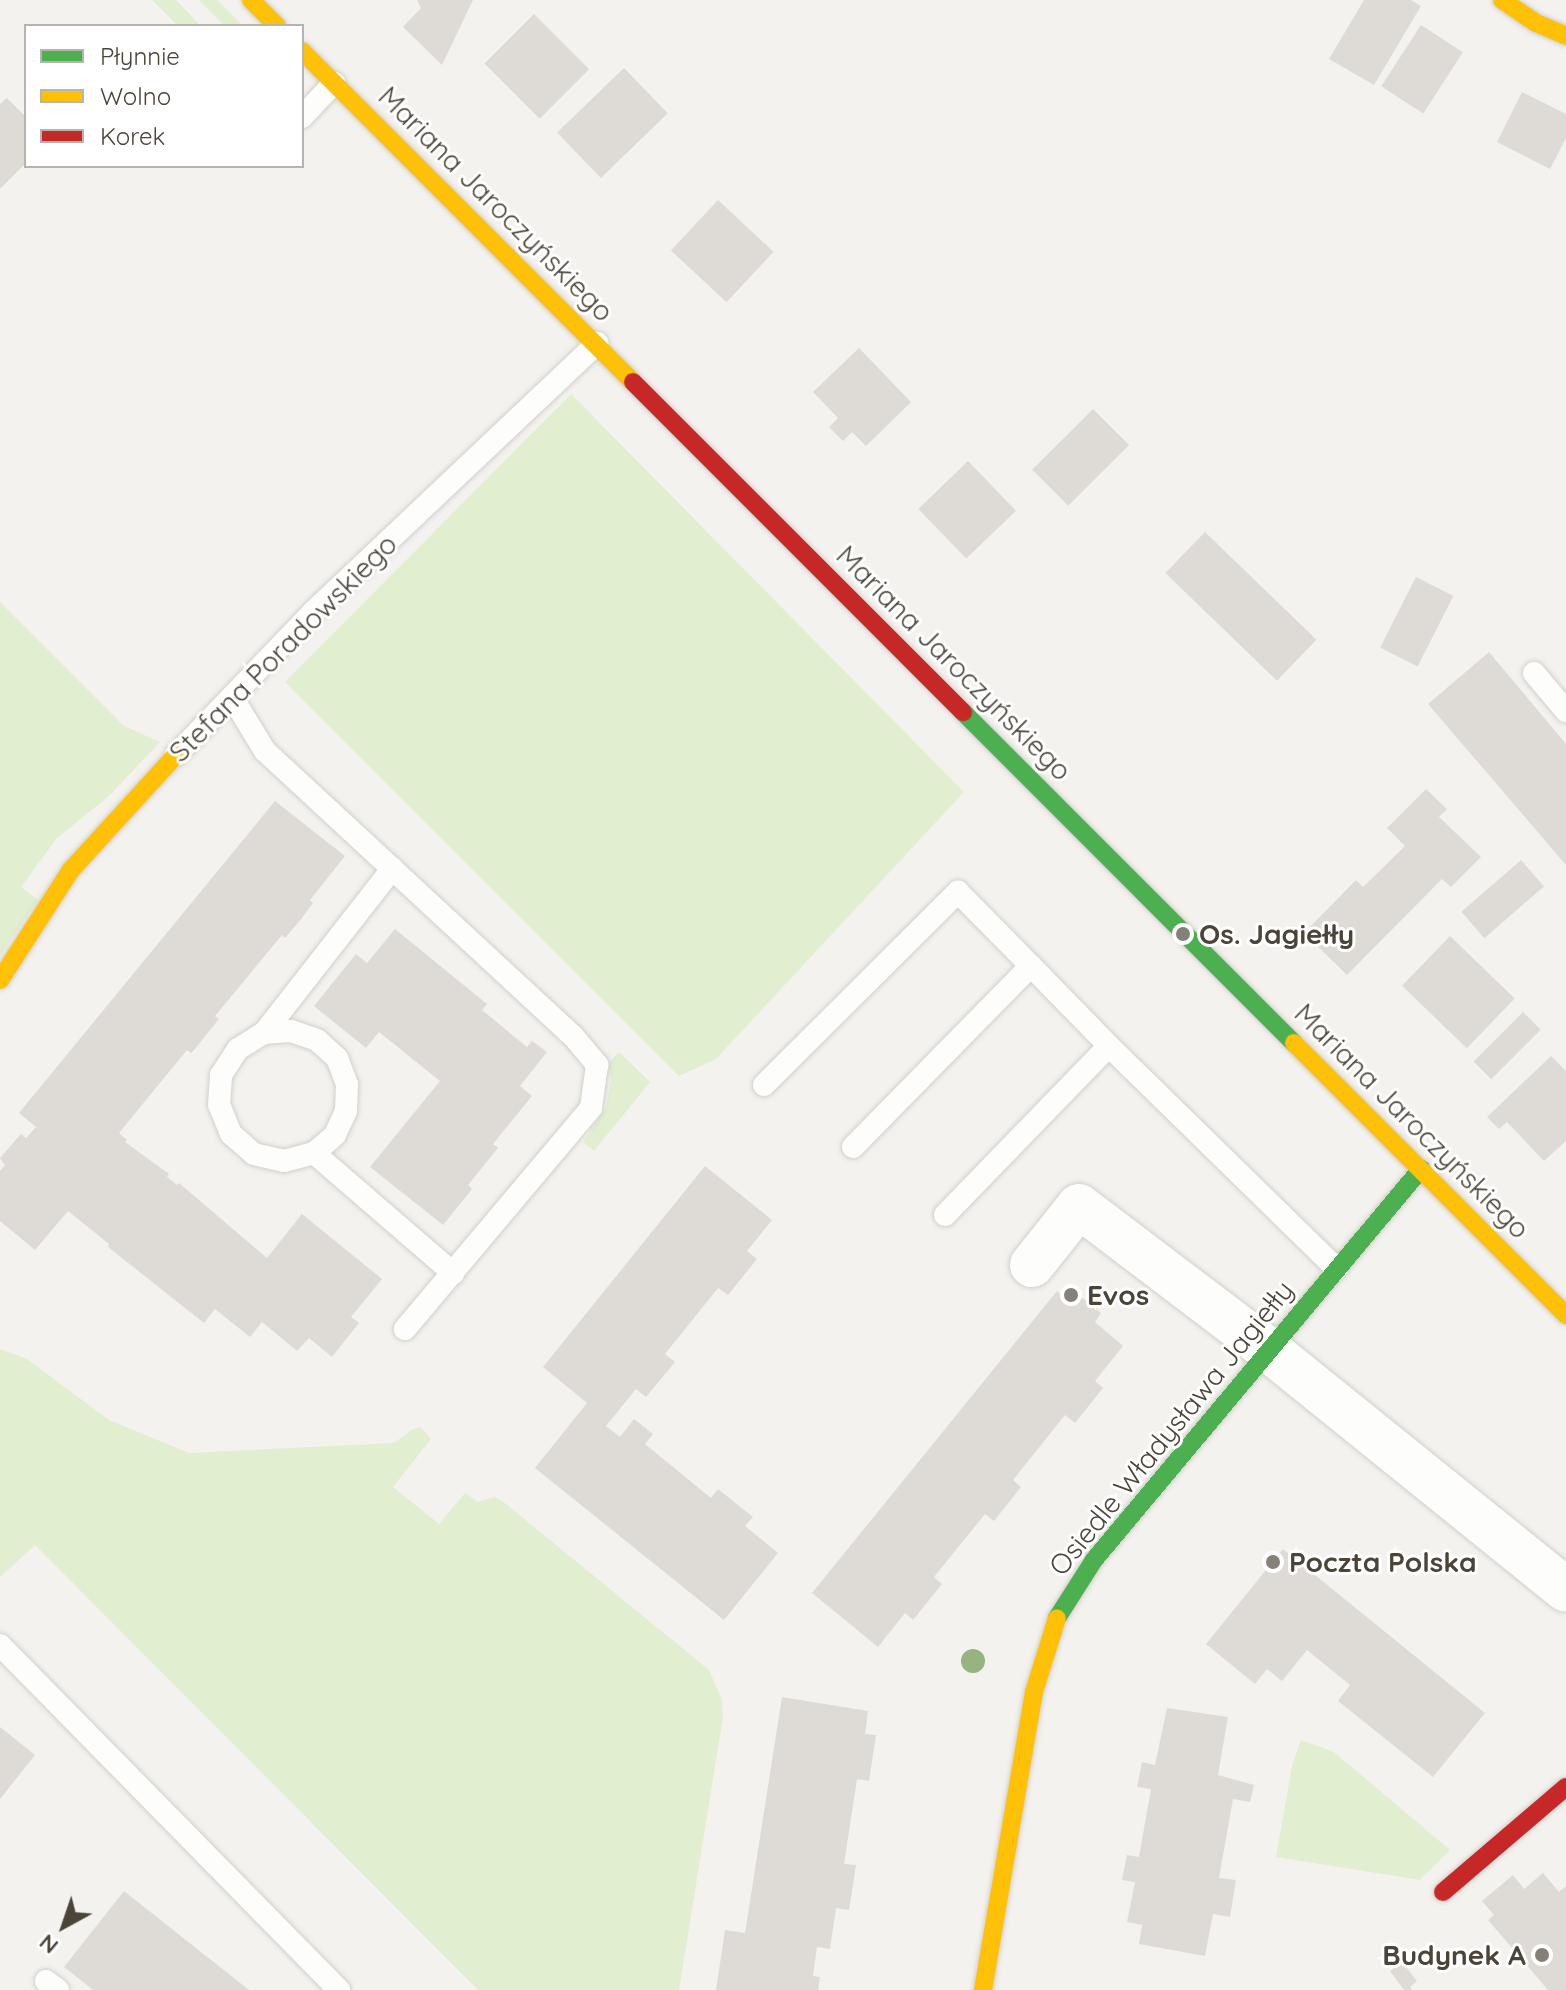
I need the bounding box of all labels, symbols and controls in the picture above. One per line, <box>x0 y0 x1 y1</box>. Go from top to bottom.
legend <box>24 24 304 168</box>
text: Płynnie <box>100 41 180 71</box>
street label: Mariana Jaroczyńskiego <box>372 80 620 328</box>
text: Wolno <box>100 81 171 111</box>
text: Korek <box>100 121 165 151</box>
street label: Stefana Poradowskiego <box>162 527 404 769</box>
street label: Mariana Jaroczyńskiego <box>830 539 1078 787</box>
place label: Os. Jagiełły <box>1199 917 1354 951</box>
marker: Os. Jagiełły <box>1174 925 1192 943</box>
street label: Mariana Jaroczyńskiego <box>1288 997 1536 1245</box>
street label: Osiedle Władysława Jagiełły <box>1042 1274 1300 1582</box>
place label: Evos <box>1087 1278 1149 1312</box>
marker: Evos <box>1062 1286 1080 1304</box>
place label: Poczta Polska <box>1289 1545 1477 1579</box>
marker: Poczta Polska <box>1264 1553 1282 1571</box>
north arrow <box>24 1886 104 1966</box>
text: N <box>33 1928 64 1960</box>
place label: Budynek A <box>1382 1938 1526 1972</box>
marker: Budynek A <box>1533 1946 1551 1964</box>

